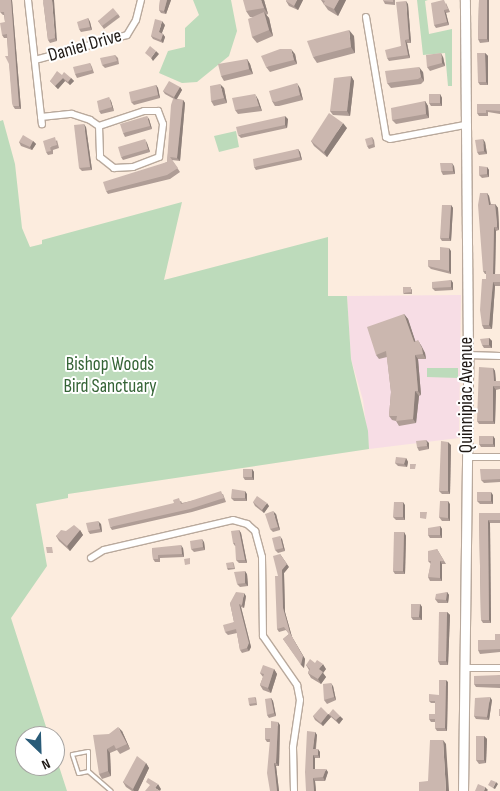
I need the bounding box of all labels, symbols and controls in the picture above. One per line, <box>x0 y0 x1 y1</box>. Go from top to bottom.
street label: Daniel Drive <box>46 25 124 67</box>
street label: Quinnipiac Avenue <box>456 337 478 453</box>
park label: Bishop Woods Bird Sanctuary <box>63 354 157 398</box>
north arrow <box>15 726 65 776</box>
text: N <box>39 755 53 774</box>

